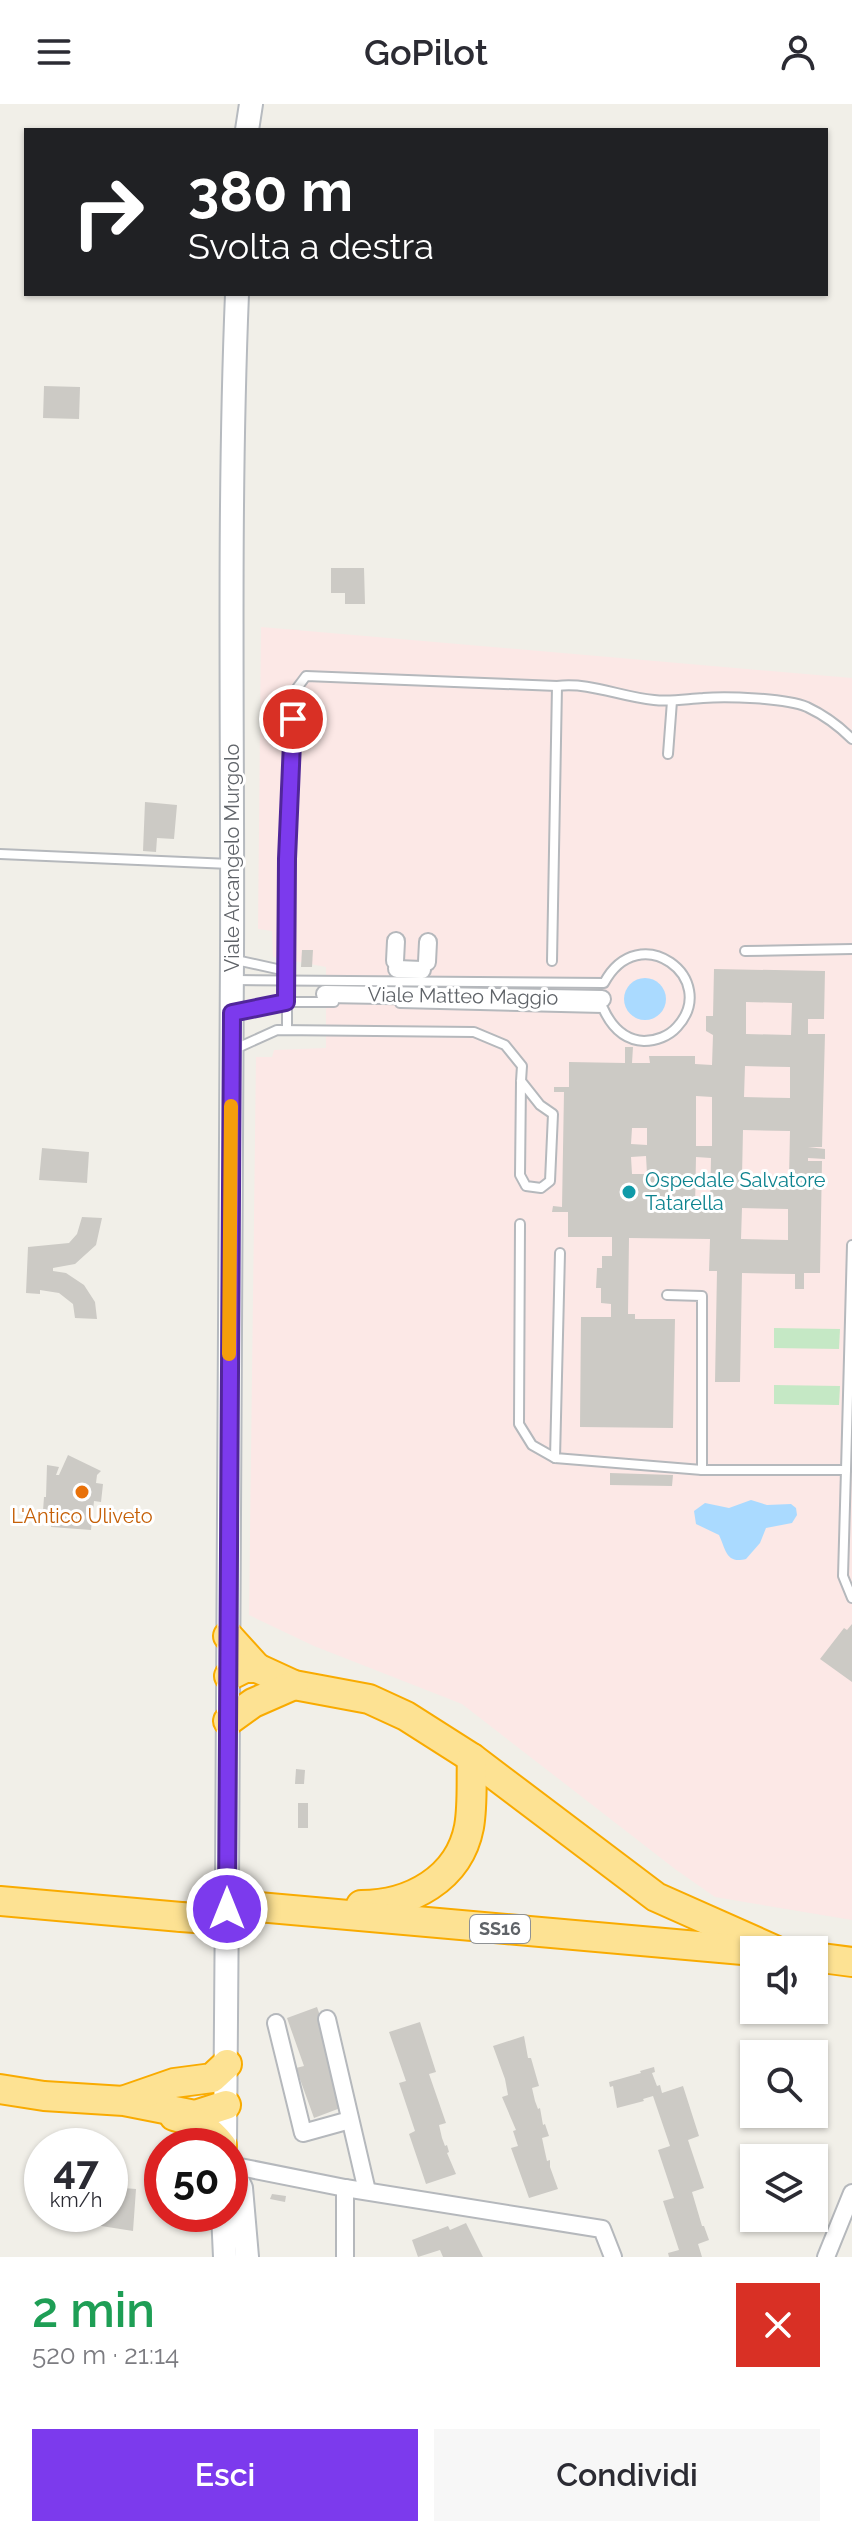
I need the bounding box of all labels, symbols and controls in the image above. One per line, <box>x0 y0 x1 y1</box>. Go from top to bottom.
icon: menu <box>32 30 76 74</box>
icon: person <box>776 30 820 74</box>
text: GoPilot <box>364 31 488 73</box>
text: 380 m <box>188 158 353 224</box>
icon: right <box>56 160 160 264</box>
text: Svolta a destra <box>188 225 434 267</box>
pin <box>259 685 327 753</box>
icon: arrive <box>271 697 315 741</box>
street label: Viale Arcangelo Murgolo <box>220 744 244 972</box>
street label: Viale Matteo Maggio <box>367 982 559 1010</box>
place label: Ospedale Salvatore Tatarella <box>645 1168 826 1215</box>
marker: Ospedale Salvatore Tatarella <box>620 1183 638 1201</box>
marker: L'Antico Uliveto <box>73 1483 91 1501</box>
place label: L'Antico Uliveto <box>11 1504 153 1528</box>
position arrow <box>185 1867 269 1951</box>
road number: SS16 <box>470 1915 530 1943</box>
map controls <box>740 1936 828 2232</box>
button: sound <box>740 1936 828 2024</box>
button: search <box>740 2040 828 2128</box>
speed limit sign: 50 <box>144 2128 248 2232</box>
button: layers <box>740 2144 828 2232</box>
text: 47 <box>53 2146 99 2193</box>
text: km/h <box>50 2188 102 2212</box>
text: 2 min <box>32 2282 155 2338</box>
button: close <box>736 2283 820 2367</box>
text: 520 m · 21:14 <box>32 2340 179 2370</box>
button: Esci <box>32 2429 418 2521</box>
button: Condividi <box>434 2429 820 2521</box>

